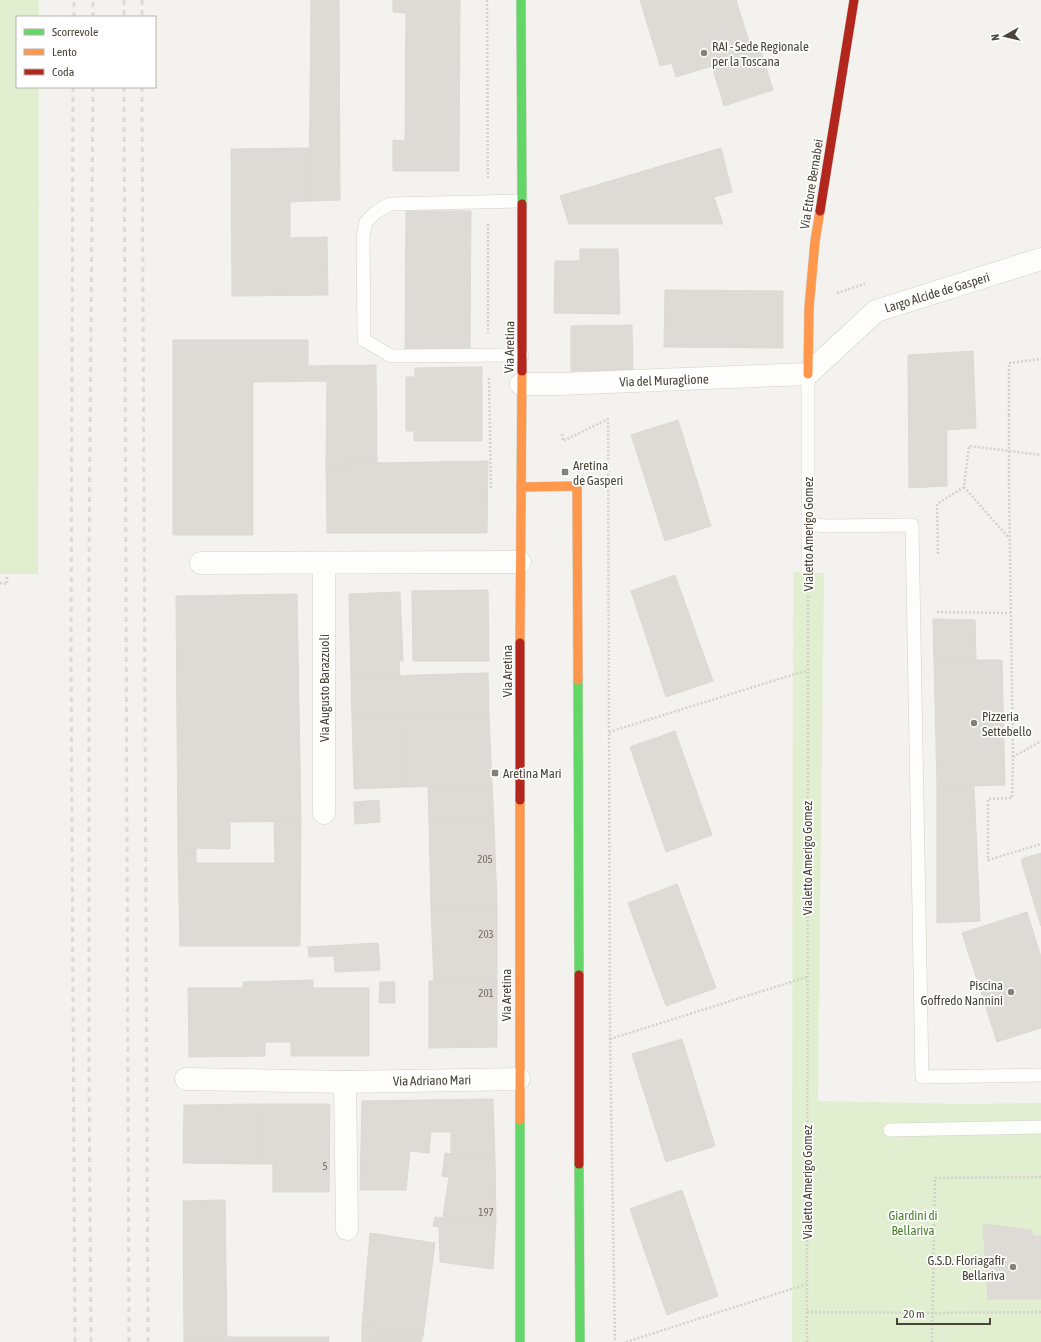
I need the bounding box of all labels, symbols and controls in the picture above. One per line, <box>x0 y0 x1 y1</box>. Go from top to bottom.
legend <box>16 16 156 88</box>
north arrow <box>985 16 1025 56</box>
text: Scorrevole <box>52 25 99 39</box>
text: N <box>989 33 1001 41</box>
place label: RAI - Sede Regionale per la Toscana <box>712 39 809 69</box>
text: Lento <box>52 45 77 59</box>
marker: RAI - Sede Regionale per la Toscana <box>699 48 709 58</box>
text: Coda <box>52 65 74 79</box>
street label: Via Ettore Bernabei <box>797 138 826 230</box>
street label: Largo Alcide de Gasperi <box>883 269 992 316</box>
street label: Via Aretina <box>502 321 517 373</box>
street label: Via del Muraglione <box>619 371 709 390</box>
place label: Aretina de Gasperi <box>573 458 623 488</box>
marker: Aretina de Gasperi <box>560 467 570 477</box>
street label: Vialetto Amerigo Gomez <box>801 476 816 591</box>
street label: Via Augusto Barazzuoli <box>317 634 332 742</box>
street label: Via Aretina <box>500 645 515 697</box>
place label: Pizzeria Settebello <box>982 709 1032 739</box>
marker: Pizzeria Settebello <box>969 718 979 728</box>
place label: Aretina Mari <box>503 766 562 781</box>
marker: Aretina Mari <box>490 768 500 778</box>
street label: Vialetto Amerigo Gomez <box>800 800 815 915</box>
house number: 205 <box>477 853 493 865</box>
house number: 203 <box>478 928 494 940</box>
street label: Via Aretina <box>499 969 514 1021</box>
place label: Piscina Goffredo Nannini <box>921 978 1003 1008</box>
house number: 201 <box>478 987 494 999</box>
marker: Piscina Goffredo Nannini <box>1006 987 1016 997</box>
street label: Via Adriano Mari <box>393 1072 471 1089</box>
street label: Vialetto Amerigo Gomez <box>800 1124 815 1239</box>
house number: 5 <box>322 1160 328 1172</box>
house number: 197 <box>478 1206 494 1218</box>
park label: Giardini di Bellariva <box>888 1208 938 1238</box>
place label: G.S.D. Floriagafir Bellariva <box>928 1253 1005 1283</box>
marker: G.S.D. Floriagafir Bellariva <box>1008 1262 1018 1272</box>
scale bar <box>897 1300 990 1326</box>
text: 20 m <box>903 1307 925 1321</box>

